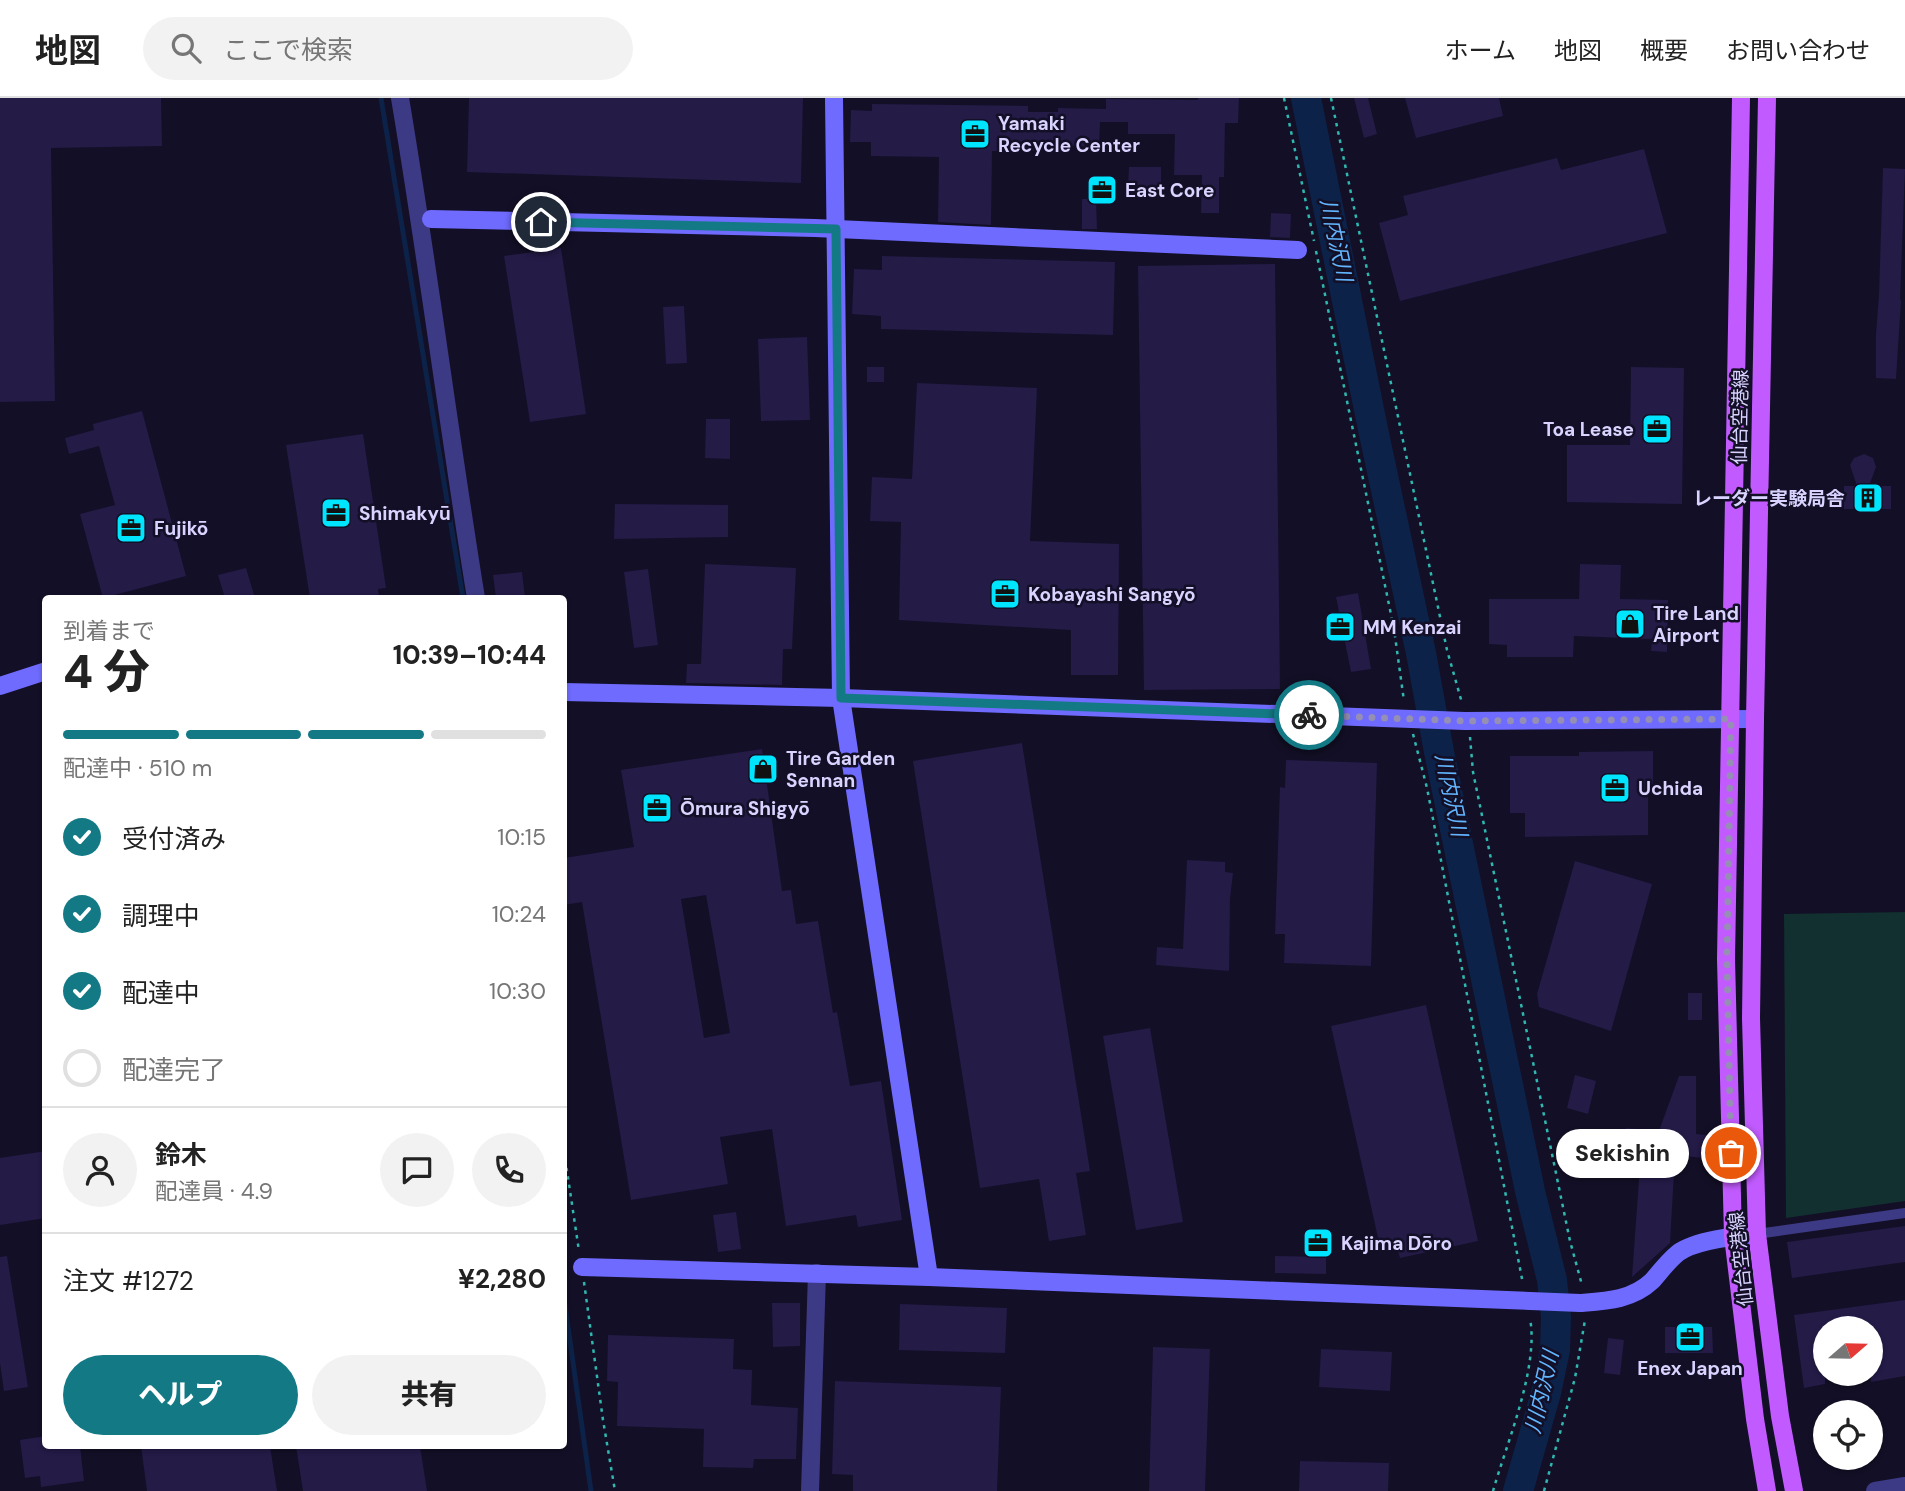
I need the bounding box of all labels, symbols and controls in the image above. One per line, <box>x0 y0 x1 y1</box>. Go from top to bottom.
search box <box>143 17 633 80</box>
text: 地図 <box>35 29 101 72</box>
icon: search <box>167 29 205 67</box>
text: ここで検索 <box>223 33 353 67</box>
text: ホーム <box>1445 35 1516 66</box>
text: 地図 <box>1554 35 1602 66</box>
text: 概要 <box>1640 35 1688 66</box>
text: お問い合わせ <box>1726 35 1870 66</box>
place label: Yamaki Recycle Center <box>998 111 1140 158</box>
office icon: Yamaki Recycle Center <box>958 117 992 151</box>
office icon: East Core <box>1085 173 1119 207</box>
place label: East Core <box>1125 178 1214 203</box>
pin <box>511 192 571 252</box>
water label: 川内沢川 <box>1314 196 1359 286</box>
icon: home <box>522 203 560 241</box>
street label: 仙台空港線 <box>1727 369 1753 465</box>
office icon: Toa Lease <box>1640 412 1674 446</box>
place label: Toa Lease <box>1543 417 1634 442</box>
building icon: レーダー実験局舎 <box>1851 481 1885 515</box>
place label: レーダー実験局舎 <box>1693 486 1845 511</box>
office icon: Shimakyū <box>319 496 353 530</box>
place label: Shimakyū <box>359 501 451 526</box>
office icon: Fujikō <box>114 511 148 545</box>
place label: Fujikō <box>154 516 208 541</box>
office icon: Kobayashi Sangyō <box>988 577 1022 611</box>
place label: Kobayashi Sangyō <box>1028 582 1196 607</box>
place label: Tire Land Airport <box>1653 601 1739 648</box>
shop icon: Tire Land Airport <box>1613 607 1647 641</box>
office icon: MM Kenzai <box>1323 610 1357 644</box>
place label: MM Kenzai <box>1363 615 1462 640</box>
text: 到着まで <box>63 616 155 646</box>
text: 10:39–10:44 <box>393 638 546 672</box>
text: 4 分 <box>63 642 150 702</box>
courier <box>1274 680 1344 750</box>
icon: bike <box>1290 696 1328 734</box>
place label: Tire Garden Sennan <box>786 746 895 793</box>
water label: 川内沢川 <box>1429 751 1474 841</box>
shop icon: Tire Garden Sennan <box>746 752 780 786</box>
text: 配達中 · 510 m <box>63 753 212 783</box>
office icon: Uchida <box>1598 771 1632 805</box>
place label: Uchida <box>1638 776 1703 801</box>
office icon: Ōmura Shigyō <box>640 791 674 825</box>
place label: Ōmura Shigyō <box>680 796 810 821</box>
icon: check <box>63 818 101 856</box>
text: 受付済み <box>122 822 226 856</box>
text: 10:15 <box>497 822 546 852</box>
icon: check <box>63 895 101 933</box>
text: 調理中 <box>122 899 200 933</box>
text: 10:24 <box>492 899 546 929</box>
icon: check <box>63 972 101 1010</box>
text: 配達中 <box>122 976 200 1010</box>
text: 10:30 <box>489 976 546 1006</box>
text: 配達完了 <box>122 1053 226 1087</box>
pin <box>1701 1123 1761 1183</box>
callout: Sekishin <box>1556 1128 1689 1178</box>
button: person <box>63 1133 137 1207</box>
button: chat <box>380 1133 454 1207</box>
button: phone <box>472 1133 546 1207</box>
icon: bag <box>1712 1134 1750 1172</box>
text: 鈴木 <box>155 1138 207 1172</box>
text: Sekishin <box>1575 1138 1670 1168</box>
text: 配達員 · 4.9 <box>155 1176 273 1206</box>
street label: 仙台空港線 <box>1724 1210 1758 1308</box>
office icon: Kajima Dōro <box>1301 1226 1335 1260</box>
place label: Kajima Dōro <box>1341 1231 1452 1256</box>
text: ¥2,280 <box>458 1262 546 1296</box>
text: 注文 #1272 <box>63 1264 194 1298</box>
north arrow <box>1813 1316 1883 1386</box>
map controls <box>1813 1316 1883 1470</box>
office icon: Enex Japan <box>1673 1320 1707 1354</box>
water label: 川内沢川 <box>1519 1346 1566 1436</box>
button: ヘルプ <box>63 1355 298 1435</box>
button: 共有 <box>312 1355 546 1435</box>
place label: Enex Japan <box>1637 1356 1743 1381</box>
button: locate <box>1813 1400 1883 1470</box>

